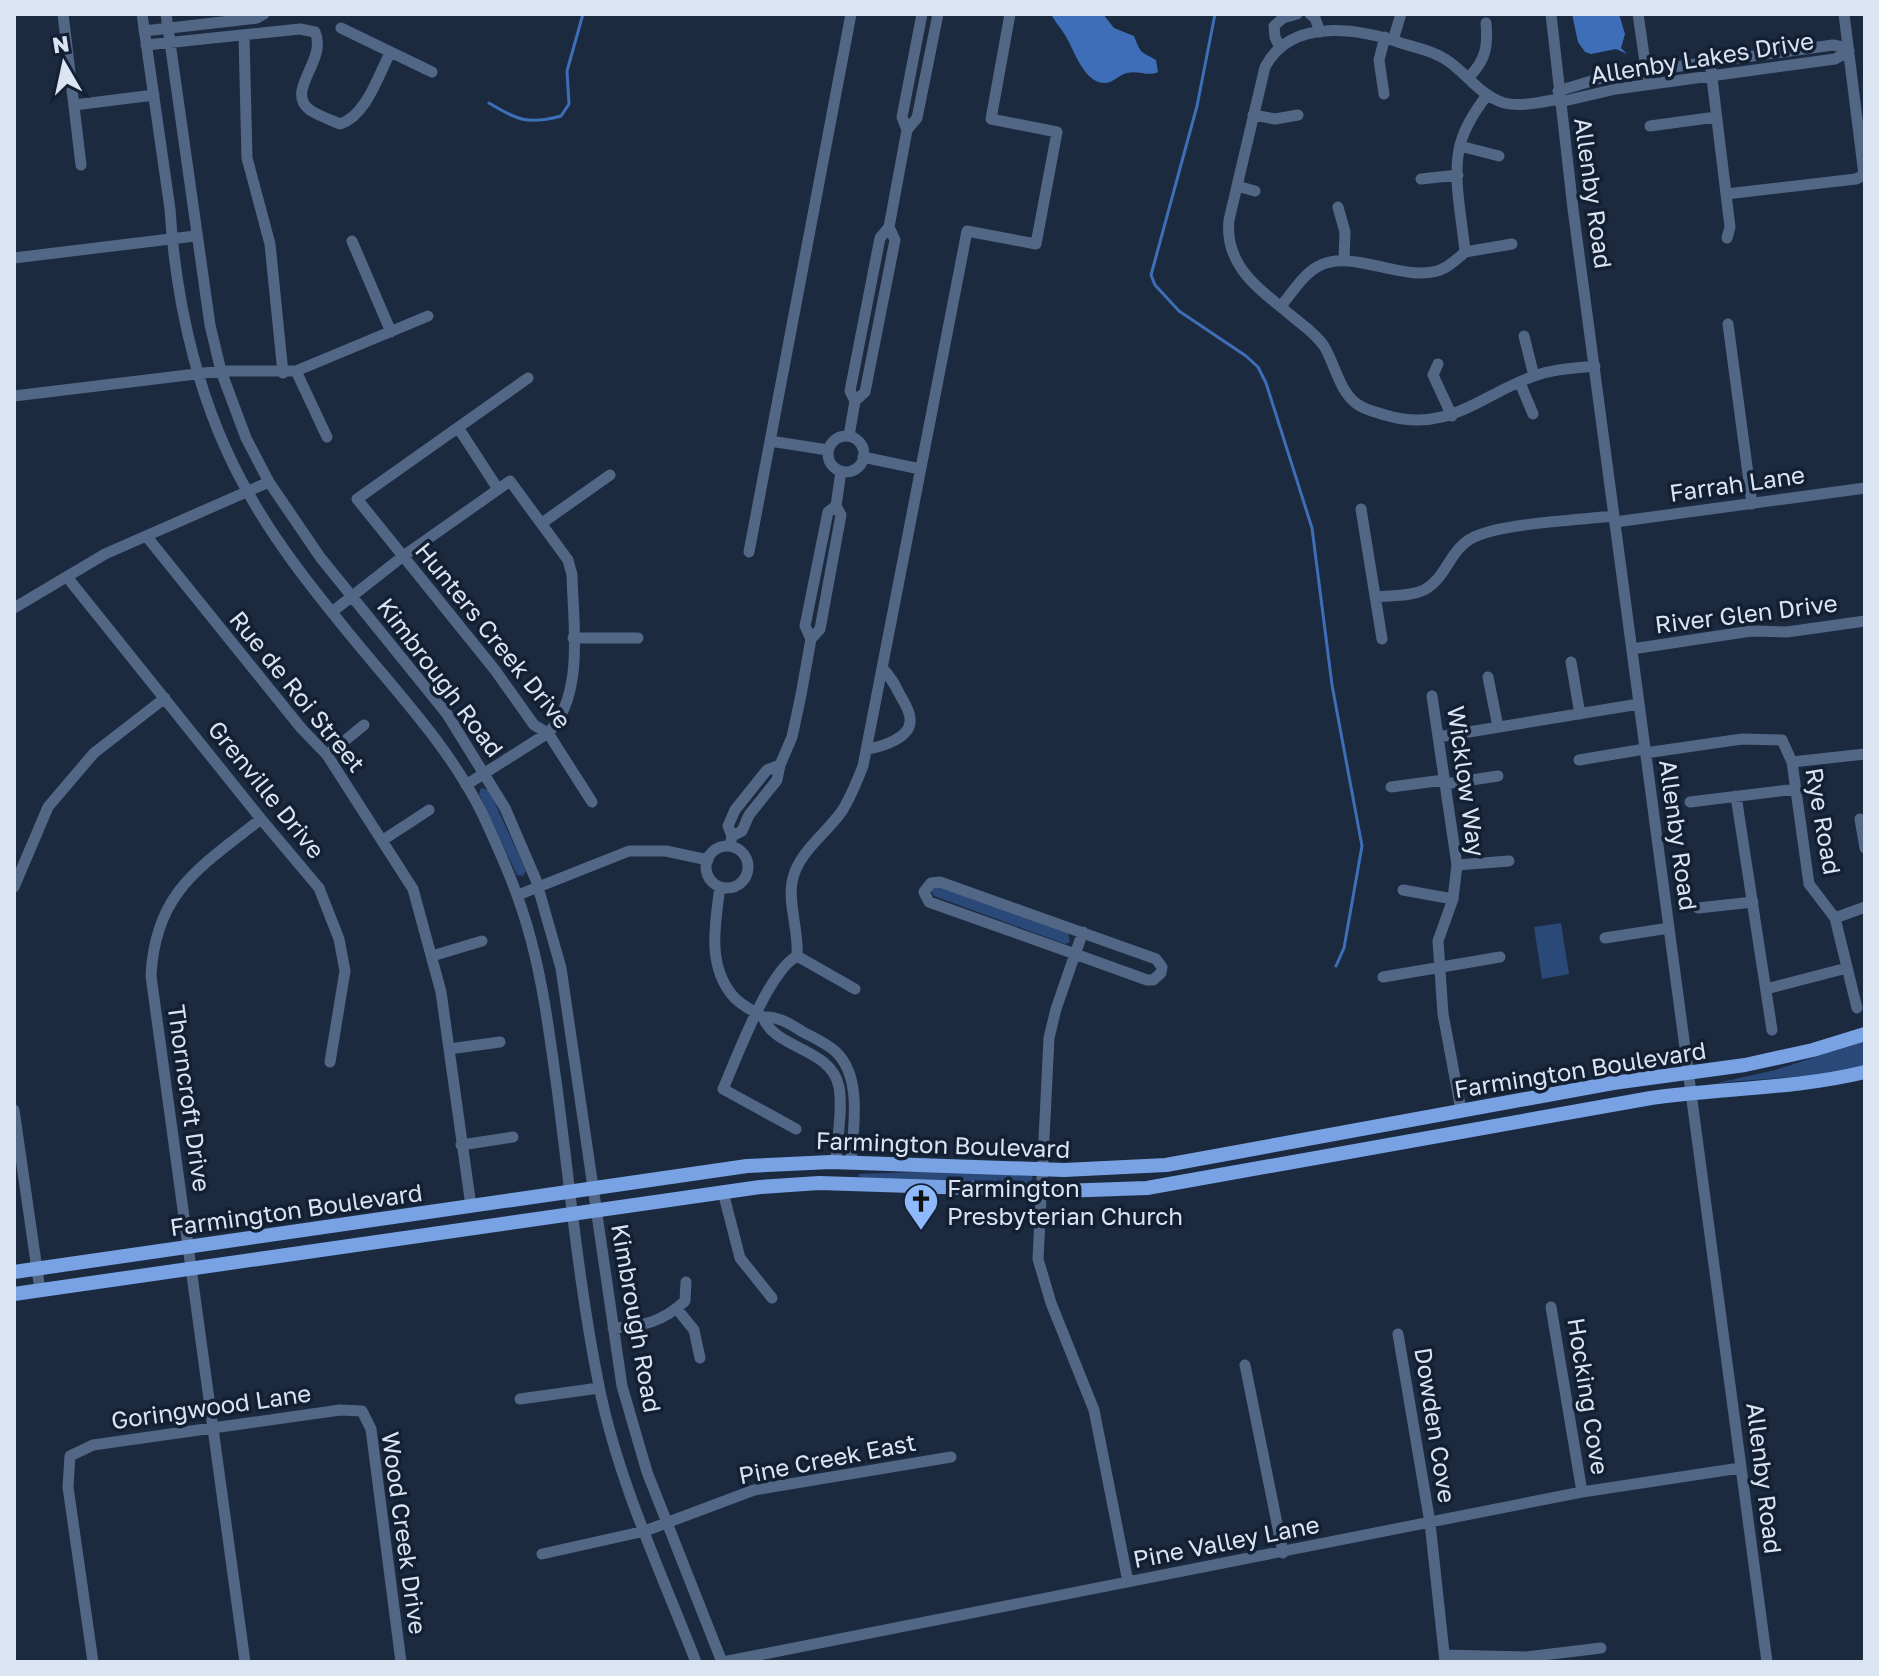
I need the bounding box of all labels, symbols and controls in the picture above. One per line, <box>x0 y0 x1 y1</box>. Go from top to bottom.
north arrow <box>24 24 104 104</box>
street label: Allenby Lakes Drive <box>1588 25 1816 89</box>
text: N <box>50 29 71 58</box>
street label: Allenby Road <box>1569 116 1619 270</box>
street label: Farrah Lane <box>1667 459 1807 507</box>
street label: Hunters Creek Drive <box>410 536 578 734</box>
street label: River Glen Drive <box>1653 587 1839 639</box>
street label: Kimbrough Road <box>372 592 510 762</box>
street label: Rue de Roi Street <box>224 605 372 777</box>
street label: Wicklow Way <box>1442 704 1492 858</box>
street label: Grenville Drive <box>203 714 331 864</box>
street label: Allenby Road <box>1654 758 1704 912</box>
street label: Rye Road <box>1800 765 1848 877</box>
street label: Thorncroft Drive <box>163 1003 217 1193</box>
street label: Farmington Boulevard <box>1452 1035 1708 1103</box>
street label: Farmington Boulevard <box>815 1125 1071 1163</box>
place label: Farmington Presbyterian Church <box>947 1173 1183 1230</box>
street label: Farmington Boulevard <box>168 1177 424 1241</box>
church icon: Farmington Presbyterian Church <box>902 1182 940 1232</box>
street label: Kimbrough Road <box>606 1221 668 1415</box>
street label: Hocking Cove <box>1562 1316 1616 1476</box>
street label: Dowden Cove <box>1409 1345 1463 1505</box>
street label: Goringwood Lane <box>109 1378 313 1434</box>
street label: Allenby Road <box>1741 1401 1789 1555</box>
street label: Pine Creek East <box>736 1427 918 1489</box>
street label: Wood Creek Drive <box>376 1430 434 1636</box>
street label: Pine Valley Lane <box>1130 1509 1322 1573</box>

